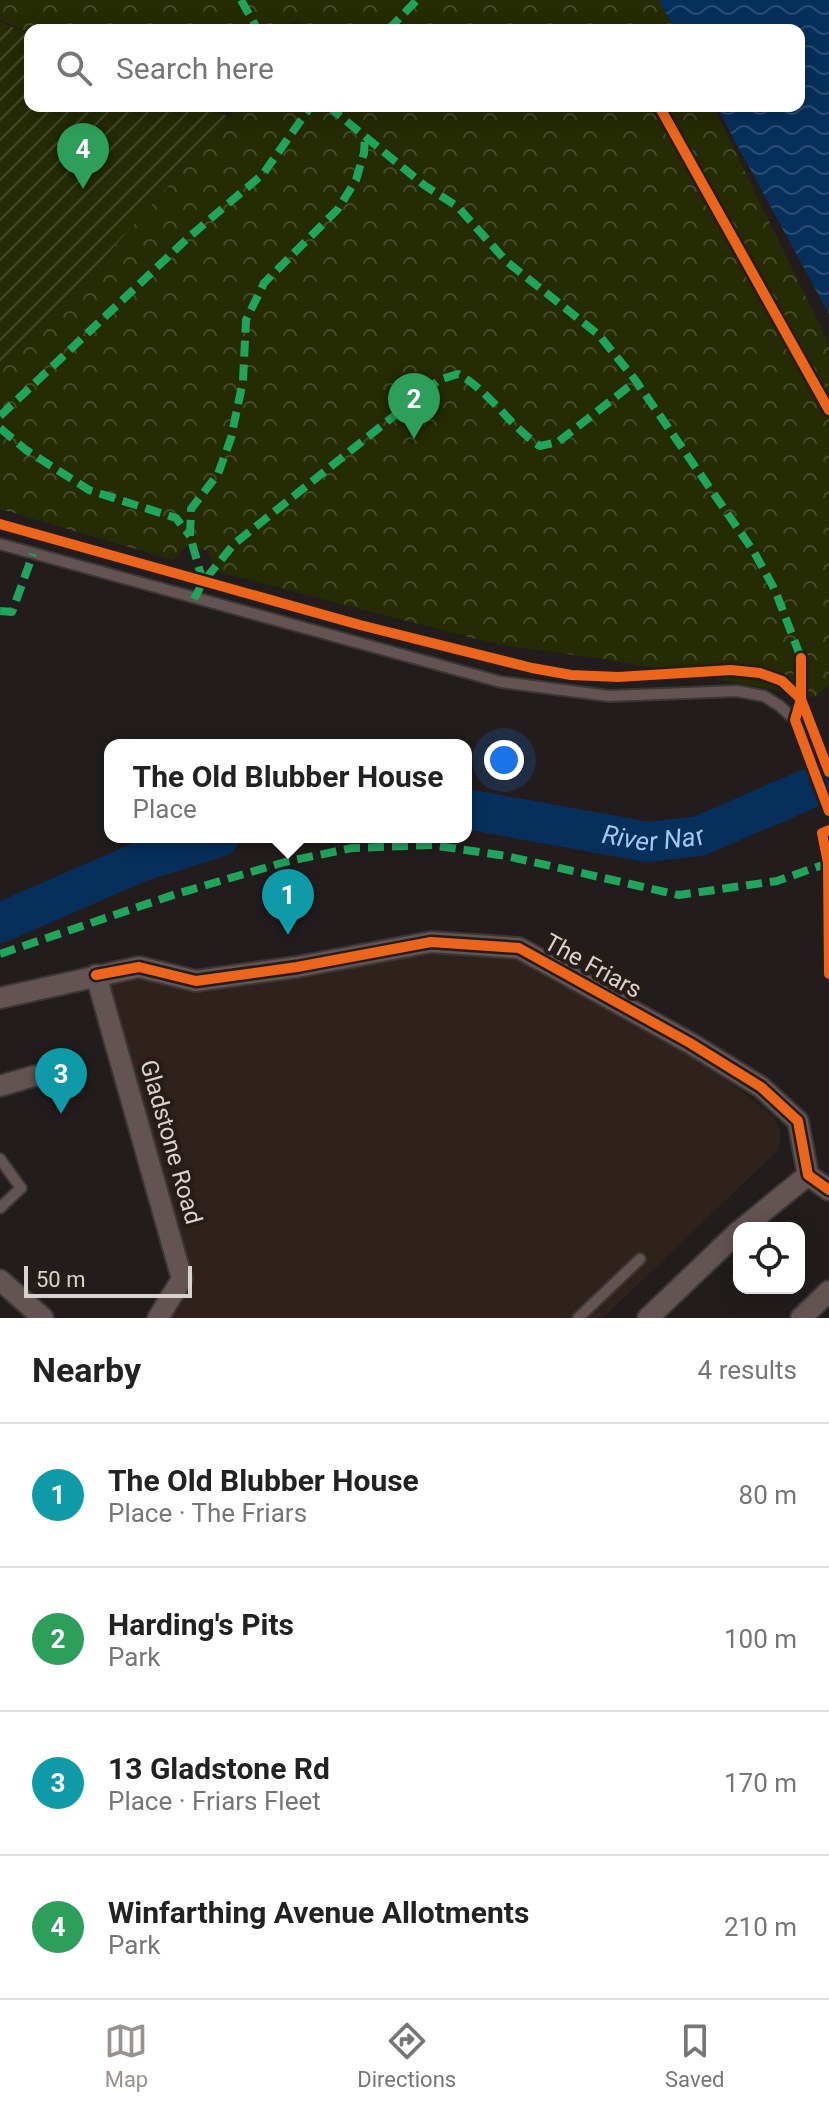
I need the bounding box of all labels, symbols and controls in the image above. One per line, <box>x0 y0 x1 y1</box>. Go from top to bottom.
search box <box>24 24 805 112</box>
icon: search <box>52 46 96 90</box>
text: Search here <box>116 51 274 86</box>
pin: 4 <box>57 123 109 189</box>
pin: 2 <box>388 373 440 439</box>
popup <box>104 739 472 843</box>
your location <box>484 740 524 780</box>
text: The Old Blubber House <box>133 759 443 794</box>
text: Place <box>133 794 197 824</box>
water label: River Nar <box>600 819 711 857</box>
pin: 1 <box>262 869 314 935</box>
street label: The Friars <box>540 928 646 1004</box>
pin: 3 <box>35 1048 87 1114</box>
street label: Gladstone Road <box>134 1057 208 1227</box>
map controls <box>733 1222 805 1294</box>
button: locate <box>733 1222 805 1294</box>
scale bar <box>24 1262 192 1298</box>
text: 50 m <box>36 1267 85 1292</box>
text: Nearby <box>32 1350 141 1390</box>
text: 4 results <box>698 1355 797 1385</box>
text: The Old Blubber House <box>108 1463 419 1498</box>
text: 1 <box>51 1480 65 1510</box>
text: 80 m <box>739 1480 797 1510</box>
text: Place · The Friars <box>108 1498 307 1528</box>
text: Harding's Pits <box>108 1607 294 1642</box>
text: 2 <box>51 1624 65 1654</box>
text: 100 m <box>724 1624 797 1654</box>
text: Park <box>108 1642 160 1672</box>
text: 13 Gladstone Rd <box>108 1751 330 1786</box>
text: 3 <box>51 1768 65 1798</box>
text: 170 m <box>724 1768 797 1798</box>
text: Place · Friars Fleet <box>108 1786 321 1816</box>
text: Winfarthing Avenue Allotments <box>108 1895 529 1930</box>
text: 4 <box>51 1912 65 1942</box>
text: 210 m <box>724 1912 797 1942</box>
text: Park <box>108 1930 160 1960</box>
tab: Map <box>104 2019 148 2092</box>
tab: Directions <box>357 2019 456 2092</box>
tab: Saved <box>665 2019 725 2092</box>

